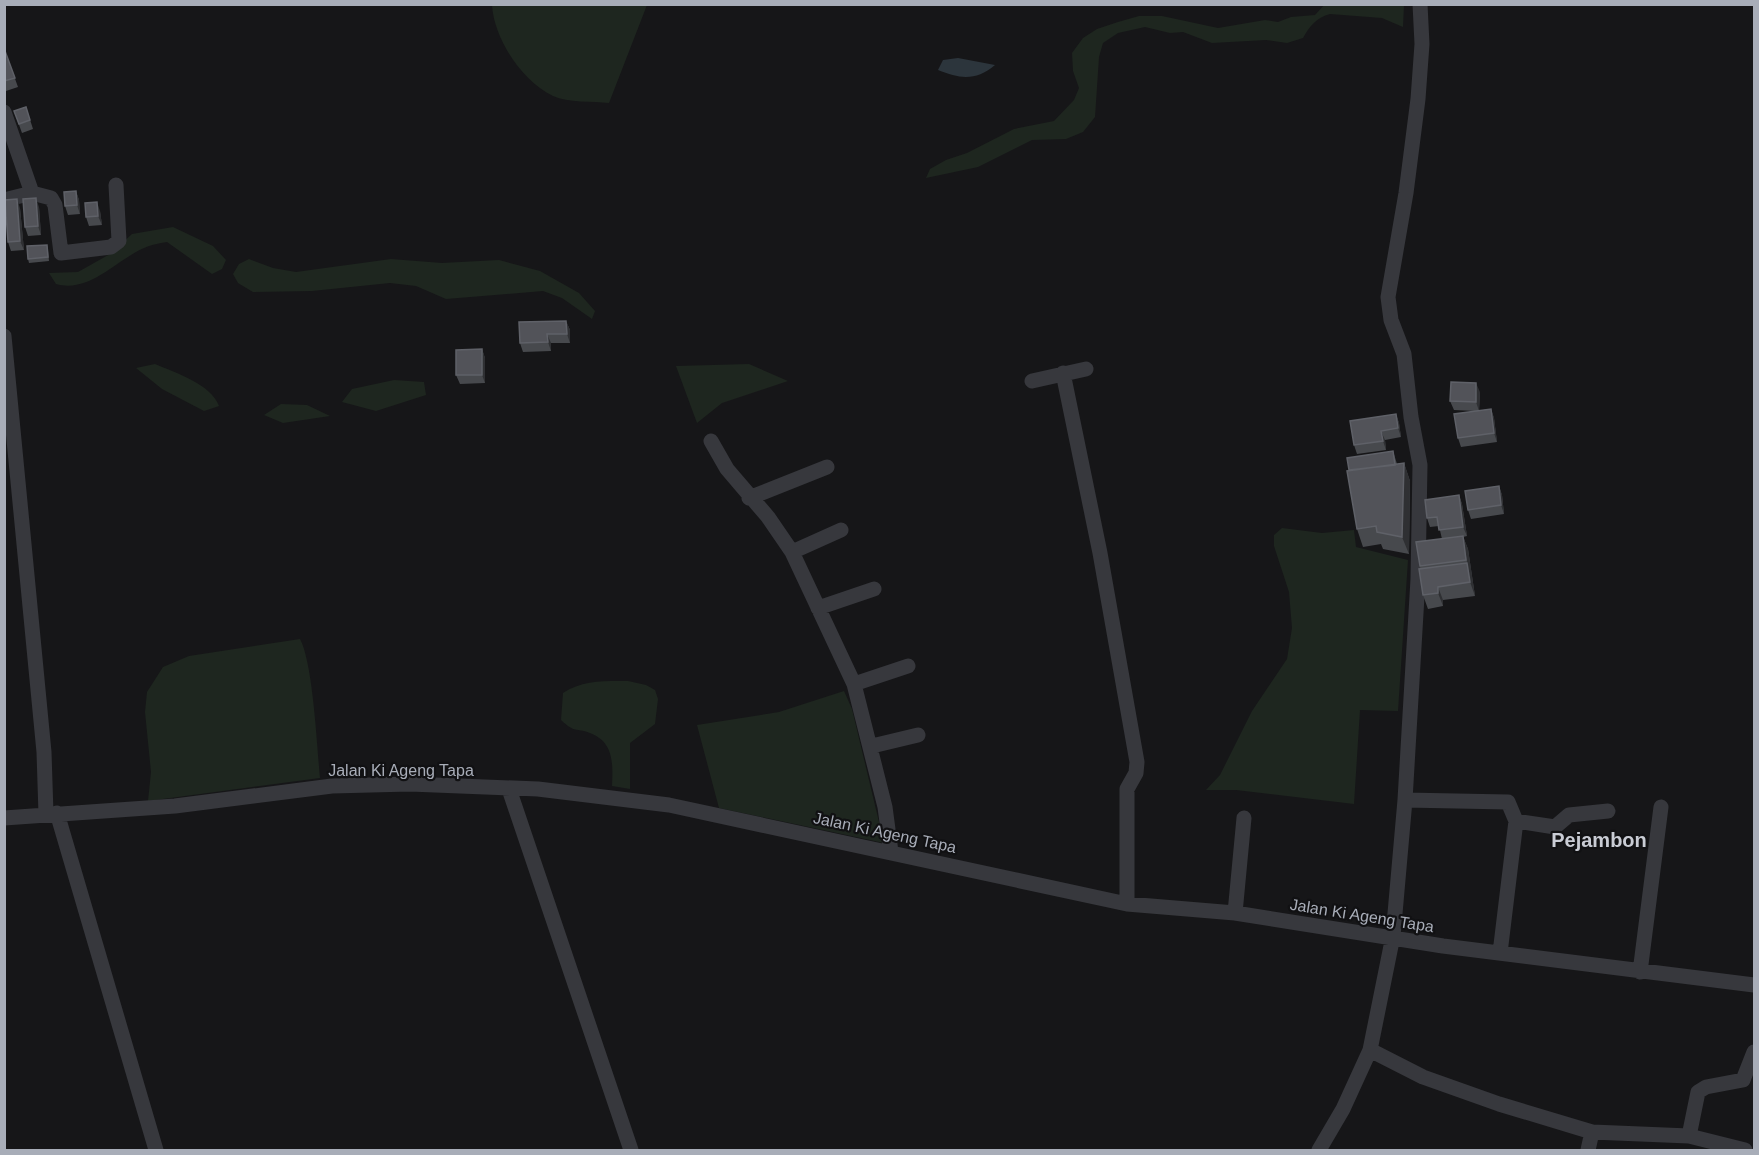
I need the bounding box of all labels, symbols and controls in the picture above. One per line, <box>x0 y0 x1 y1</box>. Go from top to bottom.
street label: Jalan Ki Ageng Tapa <box>328 762 474 779</box>
street label: Jalan Ki Ageng Tapa <box>812 809 958 856</box>
district label: Pejambon <box>1551 829 1647 851</box>
street label: Jalan Ki Ageng Tapa <box>1289 896 1435 935</box>

